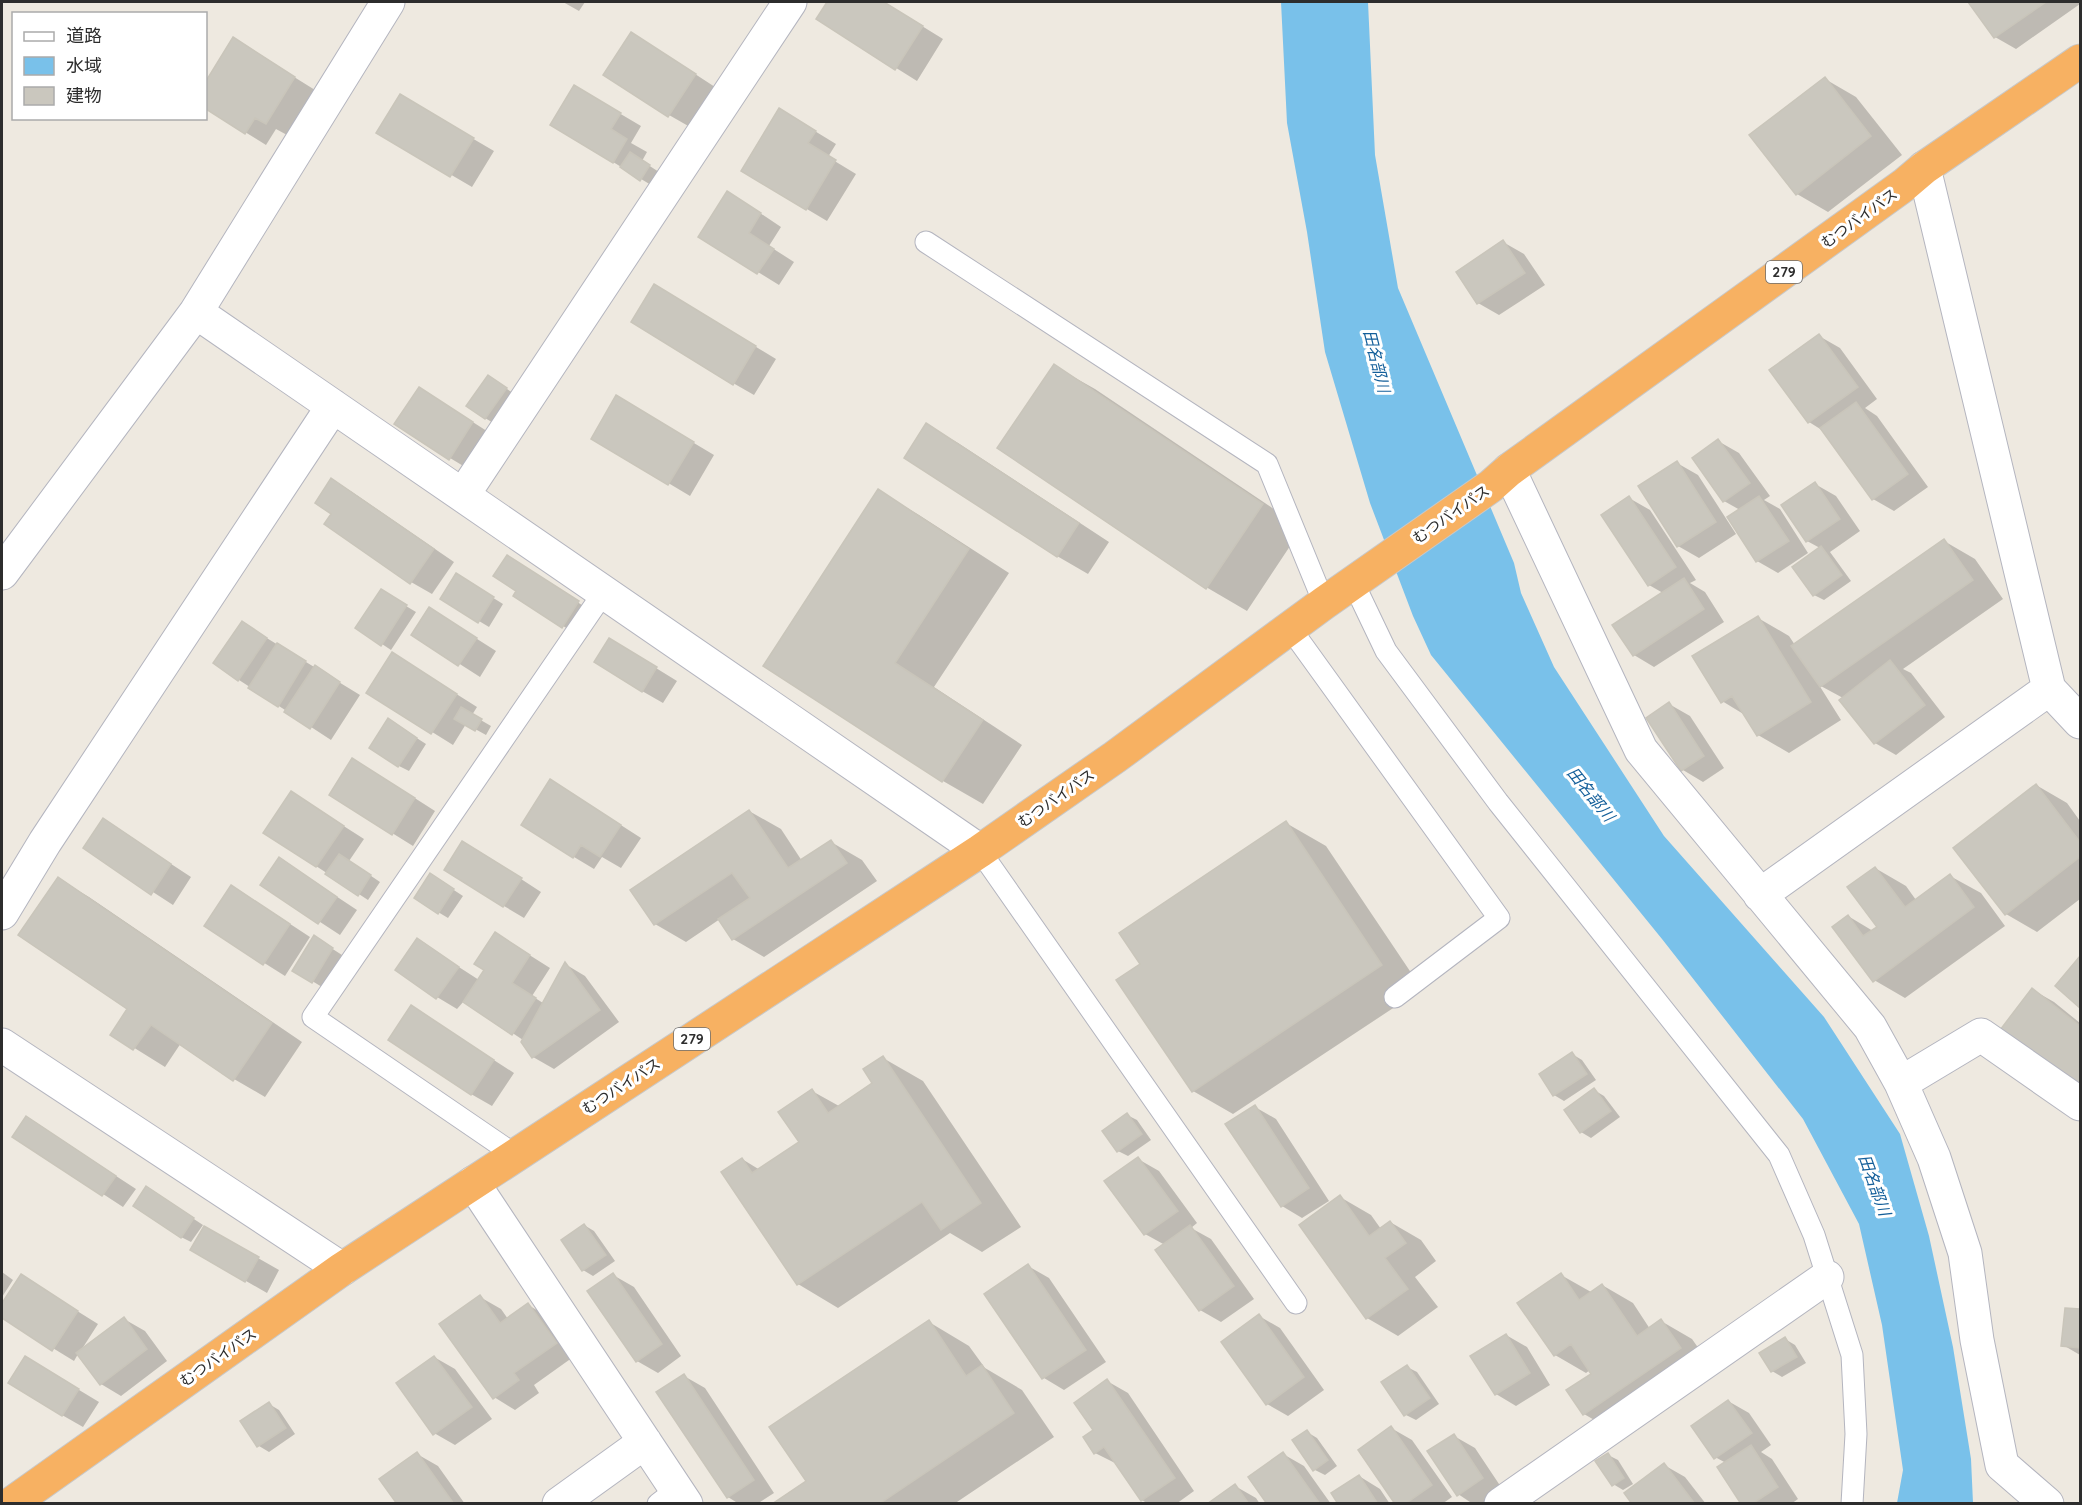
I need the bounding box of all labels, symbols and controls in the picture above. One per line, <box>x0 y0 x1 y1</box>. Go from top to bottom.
legend <box>12 12 207 120</box>
text: 道路 <box>66 24 102 47</box>
text: 水域 <box>66 54 102 77</box>
text: 建物 <box>66 84 102 107</box>
street label: むつバイパス <box>1817 184 1901 252</box>
road number: 279 <box>1766 261 1802 283</box>
water label: 田名部川 <box>1360 328 1395 396</box>
street label: むつバイパス <box>1409 480 1493 548</box>
water label: 田名部川 <box>1563 763 1620 827</box>
street label: むつバイパス <box>1014 764 1098 832</box>
road number: 279 <box>674 1028 710 1050</box>
street label: むつバイパス <box>578 1054 664 1118</box>
water label: 田名部川 <box>1855 1152 1896 1220</box>
street label: むつバイパス <box>176 1323 260 1391</box>

